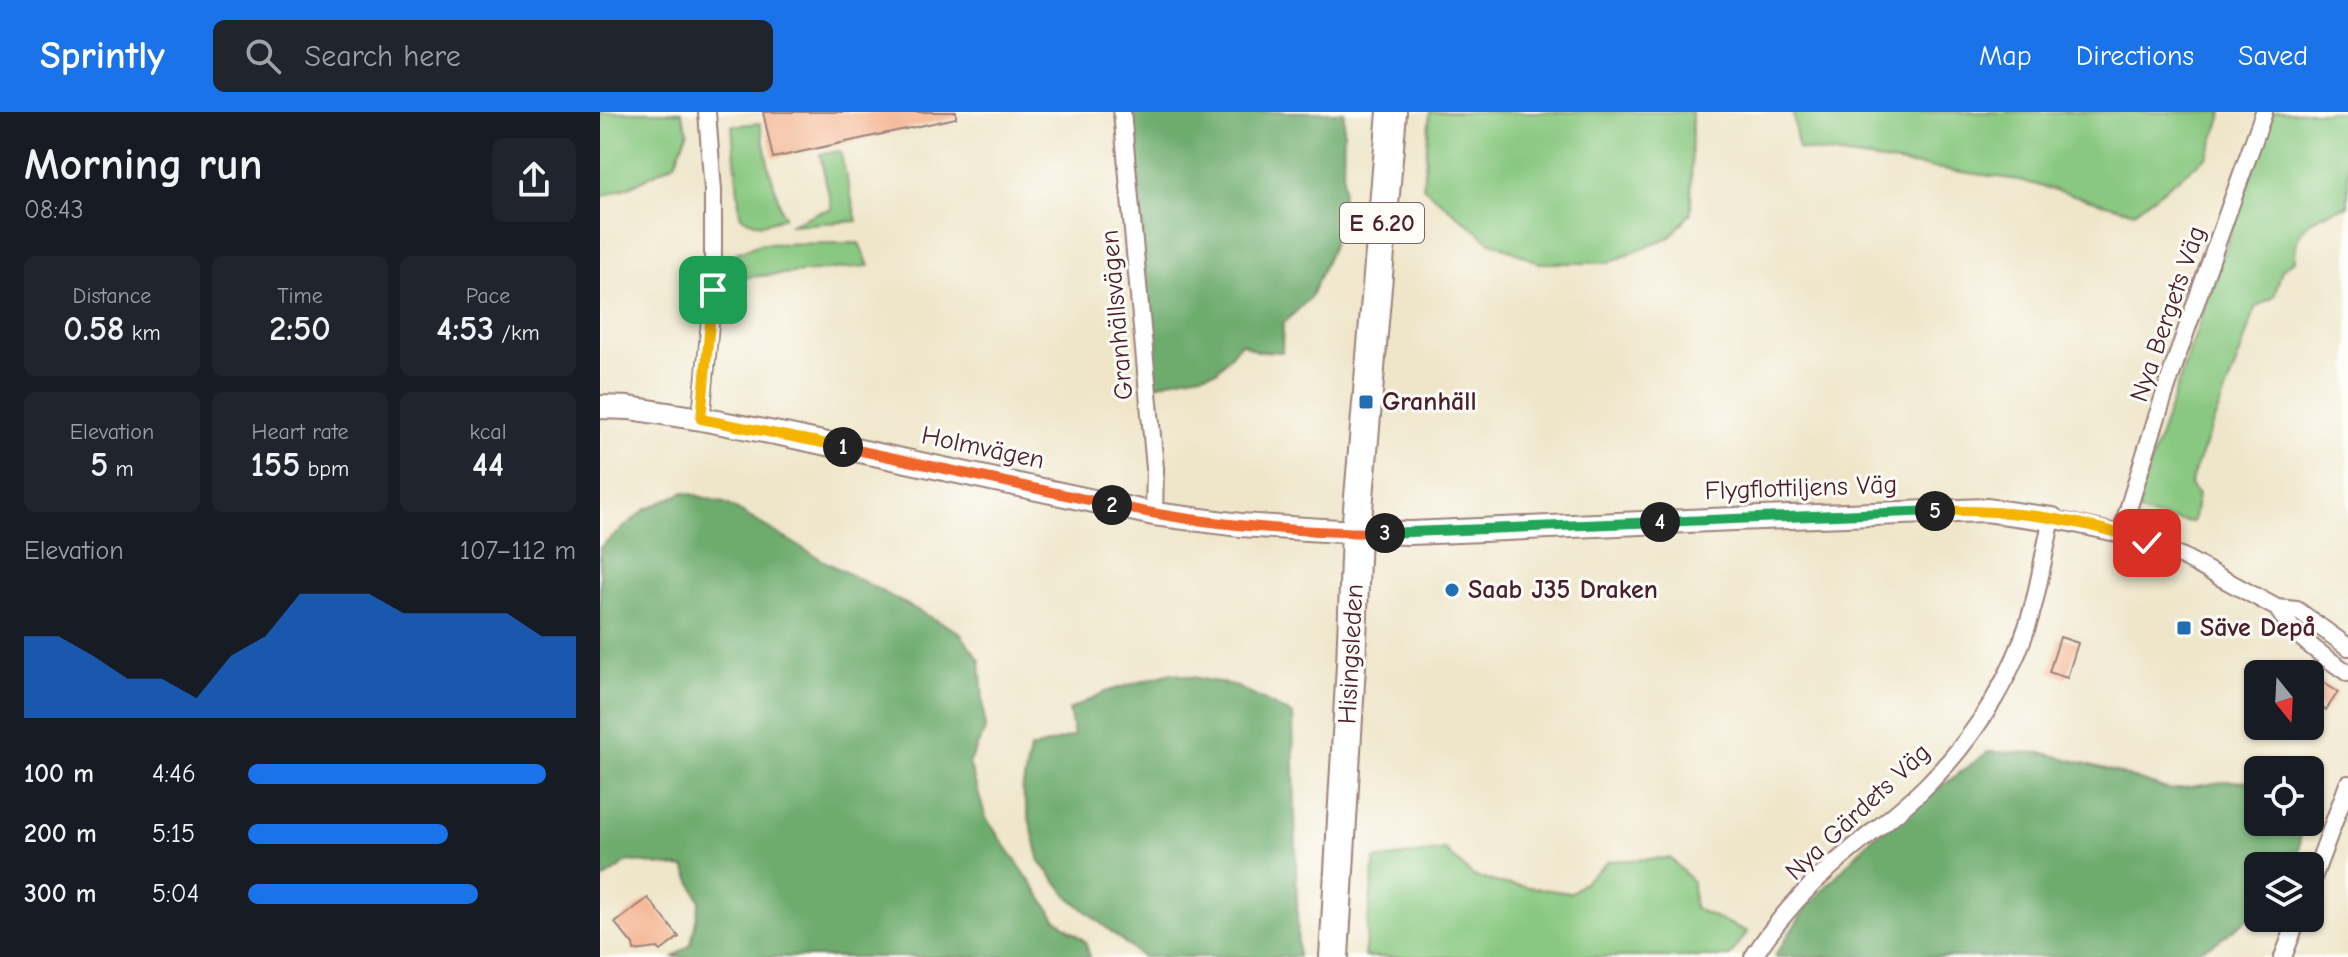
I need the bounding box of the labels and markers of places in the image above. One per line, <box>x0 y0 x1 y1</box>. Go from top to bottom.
pin <box>679 256 747 324</box>
place label: Granhäll <box>1382 387 1477 417</box>
marker: Granhäll <box>1357 393 1375 411</box>
pin: 1 <box>823 427 863 467</box>
pin: 2 <box>1092 485 1132 525</box>
pin: 5 <box>1915 491 1955 531</box>
pin: 4 <box>1640 502 1680 542</box>
pin <box>2113 509 2181 577</box>
pin: 3 <box>1365 513 1405 553</box>
place label: Saab J35 Draken <box>1468 575 1658 605</box>
marker: Saab J35 Draken <box>1443 581 1461 599</box>
place label: Säve Depå <box>2200 613 2316 643</box>
marker: Säve Depå <box>2175 619 2193 637</box>

